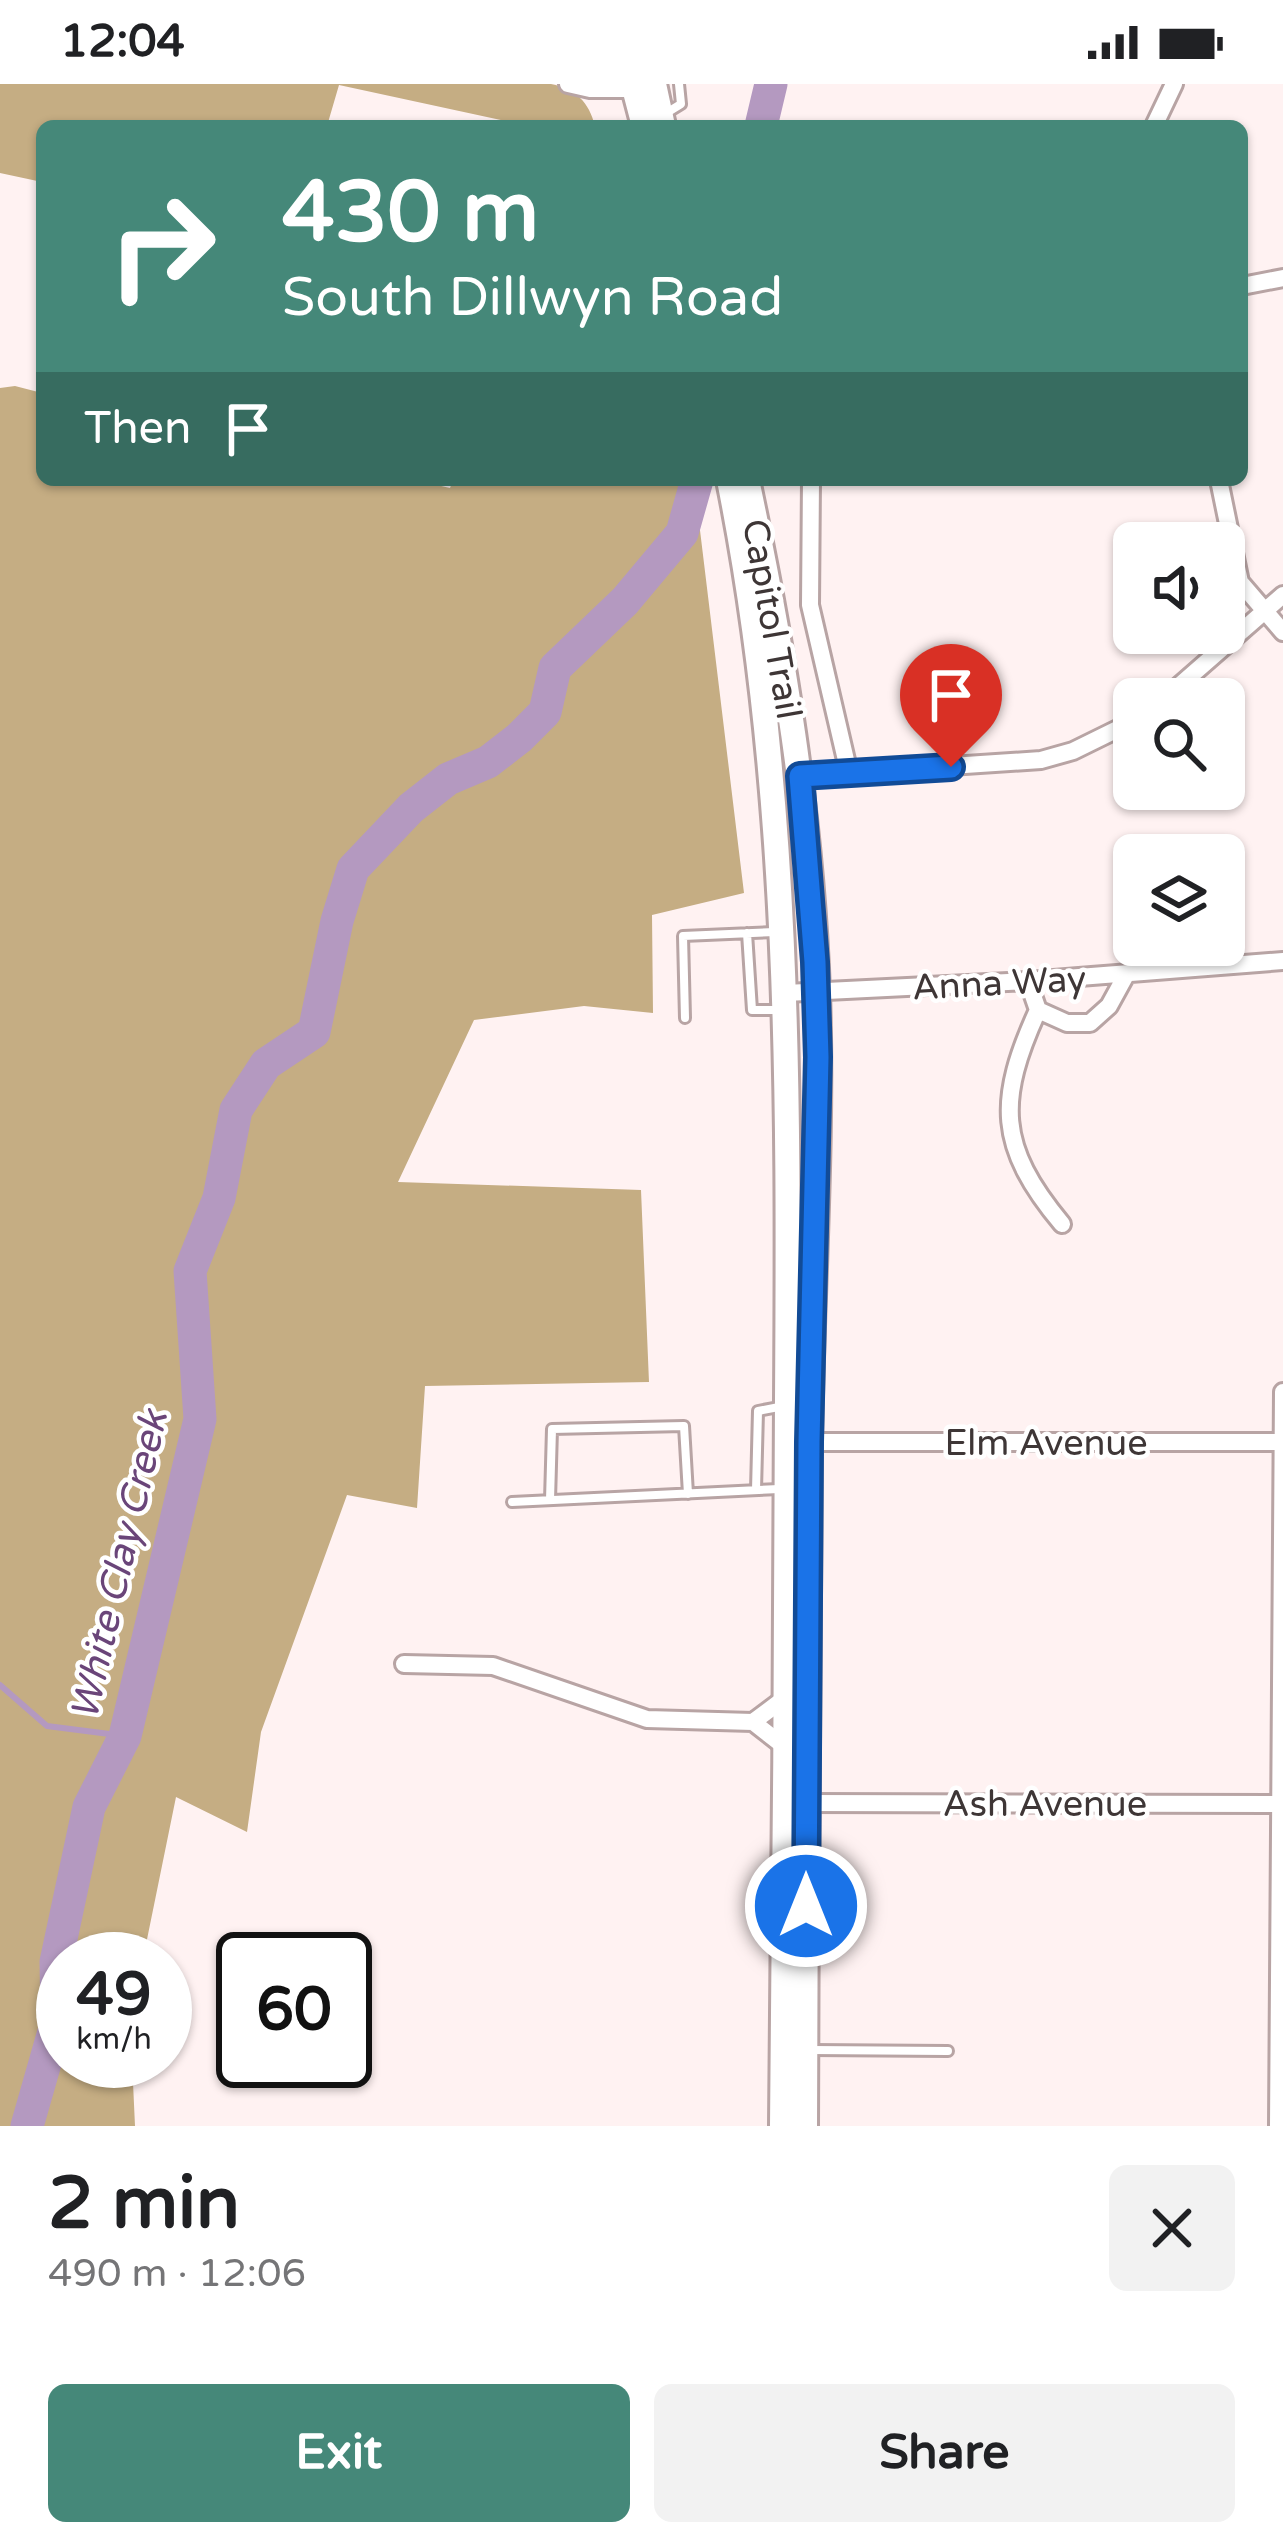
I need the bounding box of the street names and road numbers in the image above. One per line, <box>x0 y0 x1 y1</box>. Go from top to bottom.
street label: Capitol Trail <box>733 516 810 723</box>
street label: Anna Way <box>911 957 1087 1010</box>
street label: Elm Avenue <box>944 1422 1148 1465</box>
street label: Ash Avenue <box>943 1783 1147 1826</box>

